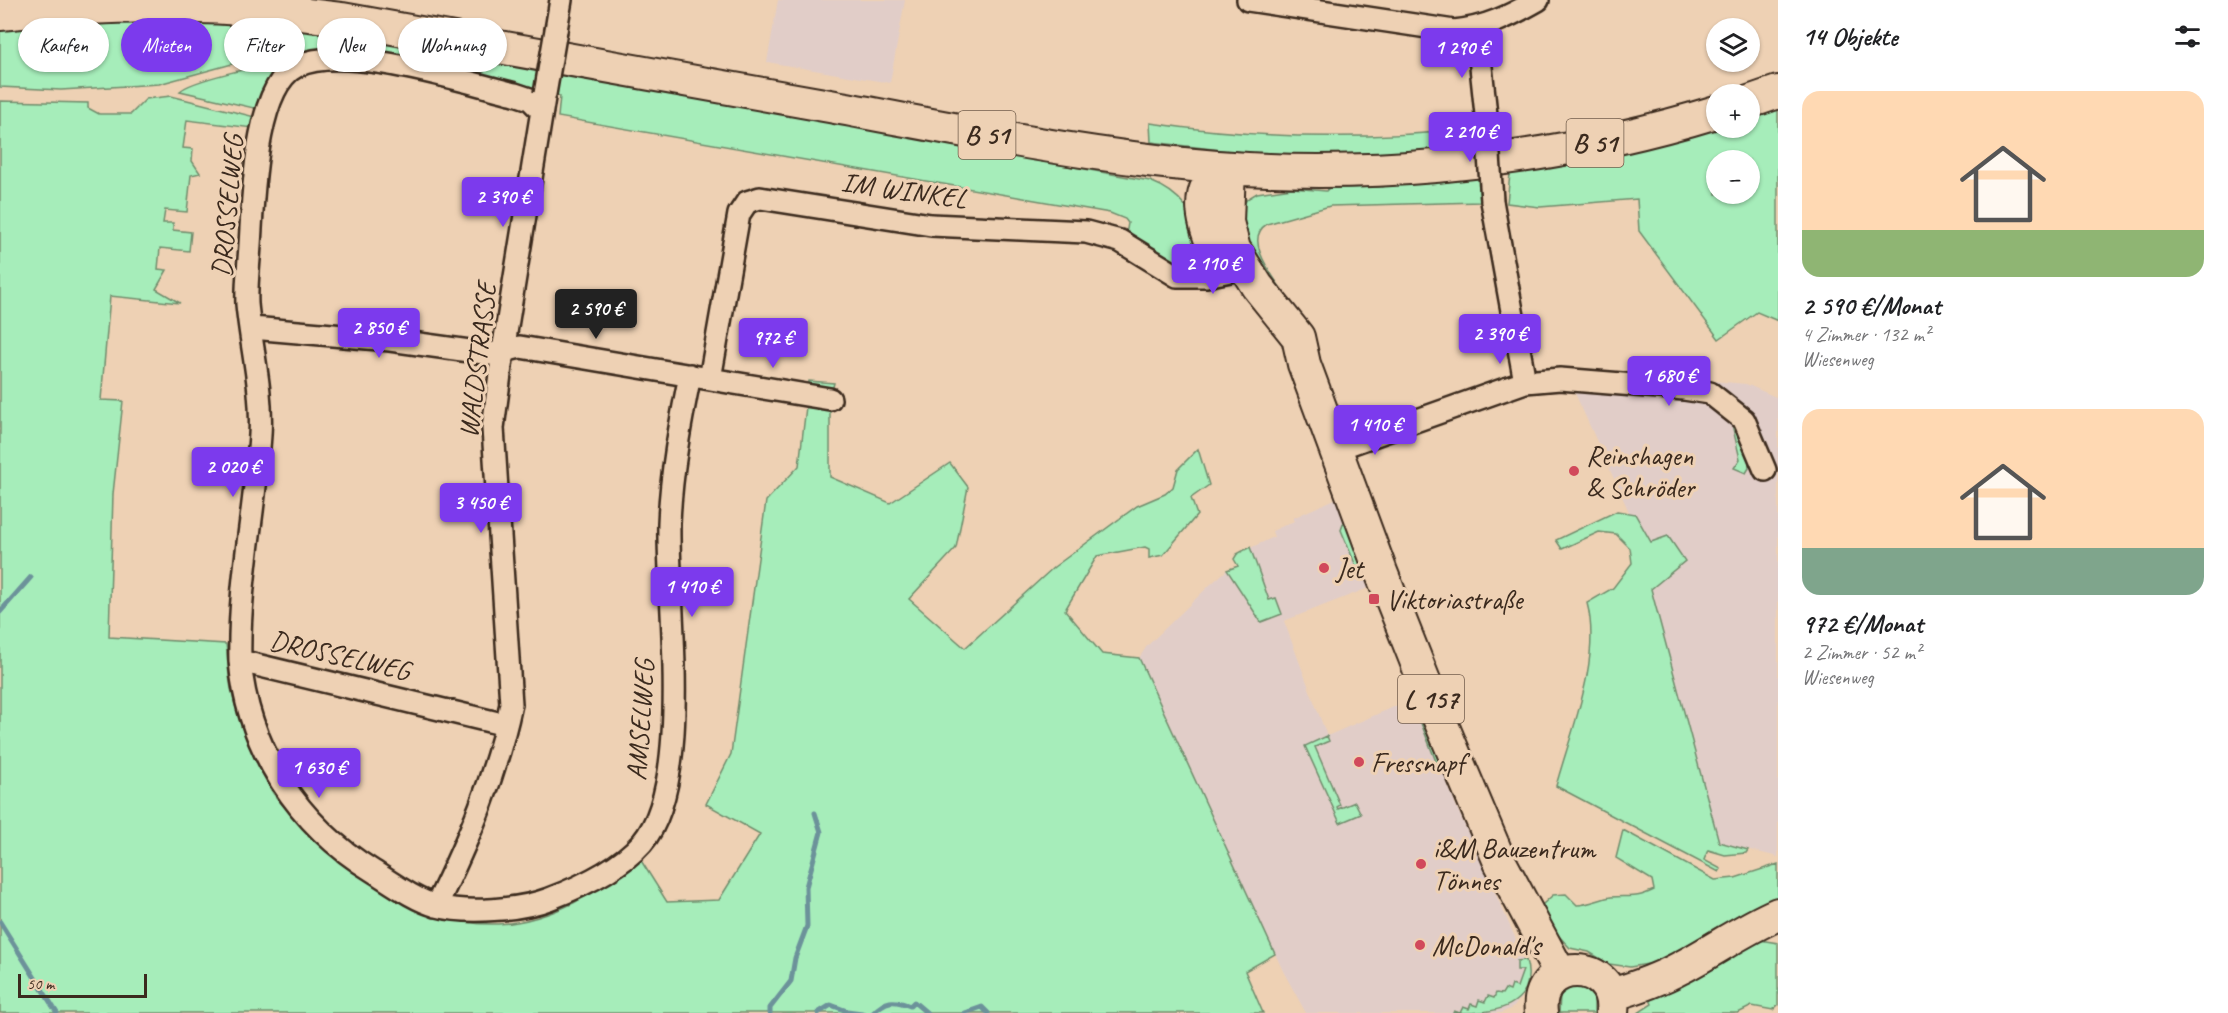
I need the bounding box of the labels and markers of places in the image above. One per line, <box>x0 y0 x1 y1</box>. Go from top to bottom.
pin: 1 290 € <box>1407 28 1517 79</box>
pin: 2 210 € <box>1415 112 1525 163</box>
pin: 2 390 € <box>448 177 558 228</box>
pin: 2 110 € <box>1158 244 1268 295</box>
pin: 2 590 € <box>541 289 651 340</box>
pin: 2 850 € <box>324 308 434 359</box>
pin: 2 390 € <box>1445 314 1555 365</box>
pin: 972 € <box>731 318 815 369</box>
pin: 1 680 € <box>1614 356 1724 407</box>
pin: 1 410 € <box>1320 405 1430 456</box>
place label: Reinshagen & Schröder <box>1586 438 1696 505</box>
pin: 2 020 € <box>178 447 288 498</box>
marker: Reinshagen & Schröder <box>1567 464 1581 478</box>
pin: 3 450 € <box>426 483 536 534</box>
place label: Jet <box>1334 551 1365 586</box>
marker: Jet <box>1317 561 1331 575</box>
pin: 1 410 € <box>637 567 747 618</box>
place label: Viktoriastraße <box>1386 582 1524 617</box>
marker: Viktoriastraße <box>1367 592 1381 606</box>
place label: Fressnapf <box>1371 745 1471 780</box>
pin: 1 630 € <box>264 748 374 799</box>
marker: Fressnapf <box>1352 755 1366 769</box>
place label: i&M Bauzentrum Tönnes <box>1433 831 1597 898</box>
marker: i&M Bauzentrum Tönnes <box>1414 857 1428 871</box>
place label: McDonald's <box>1432 928 1543 963</box>
marker: McDonald's <box>1413 938 1427 952</box>

